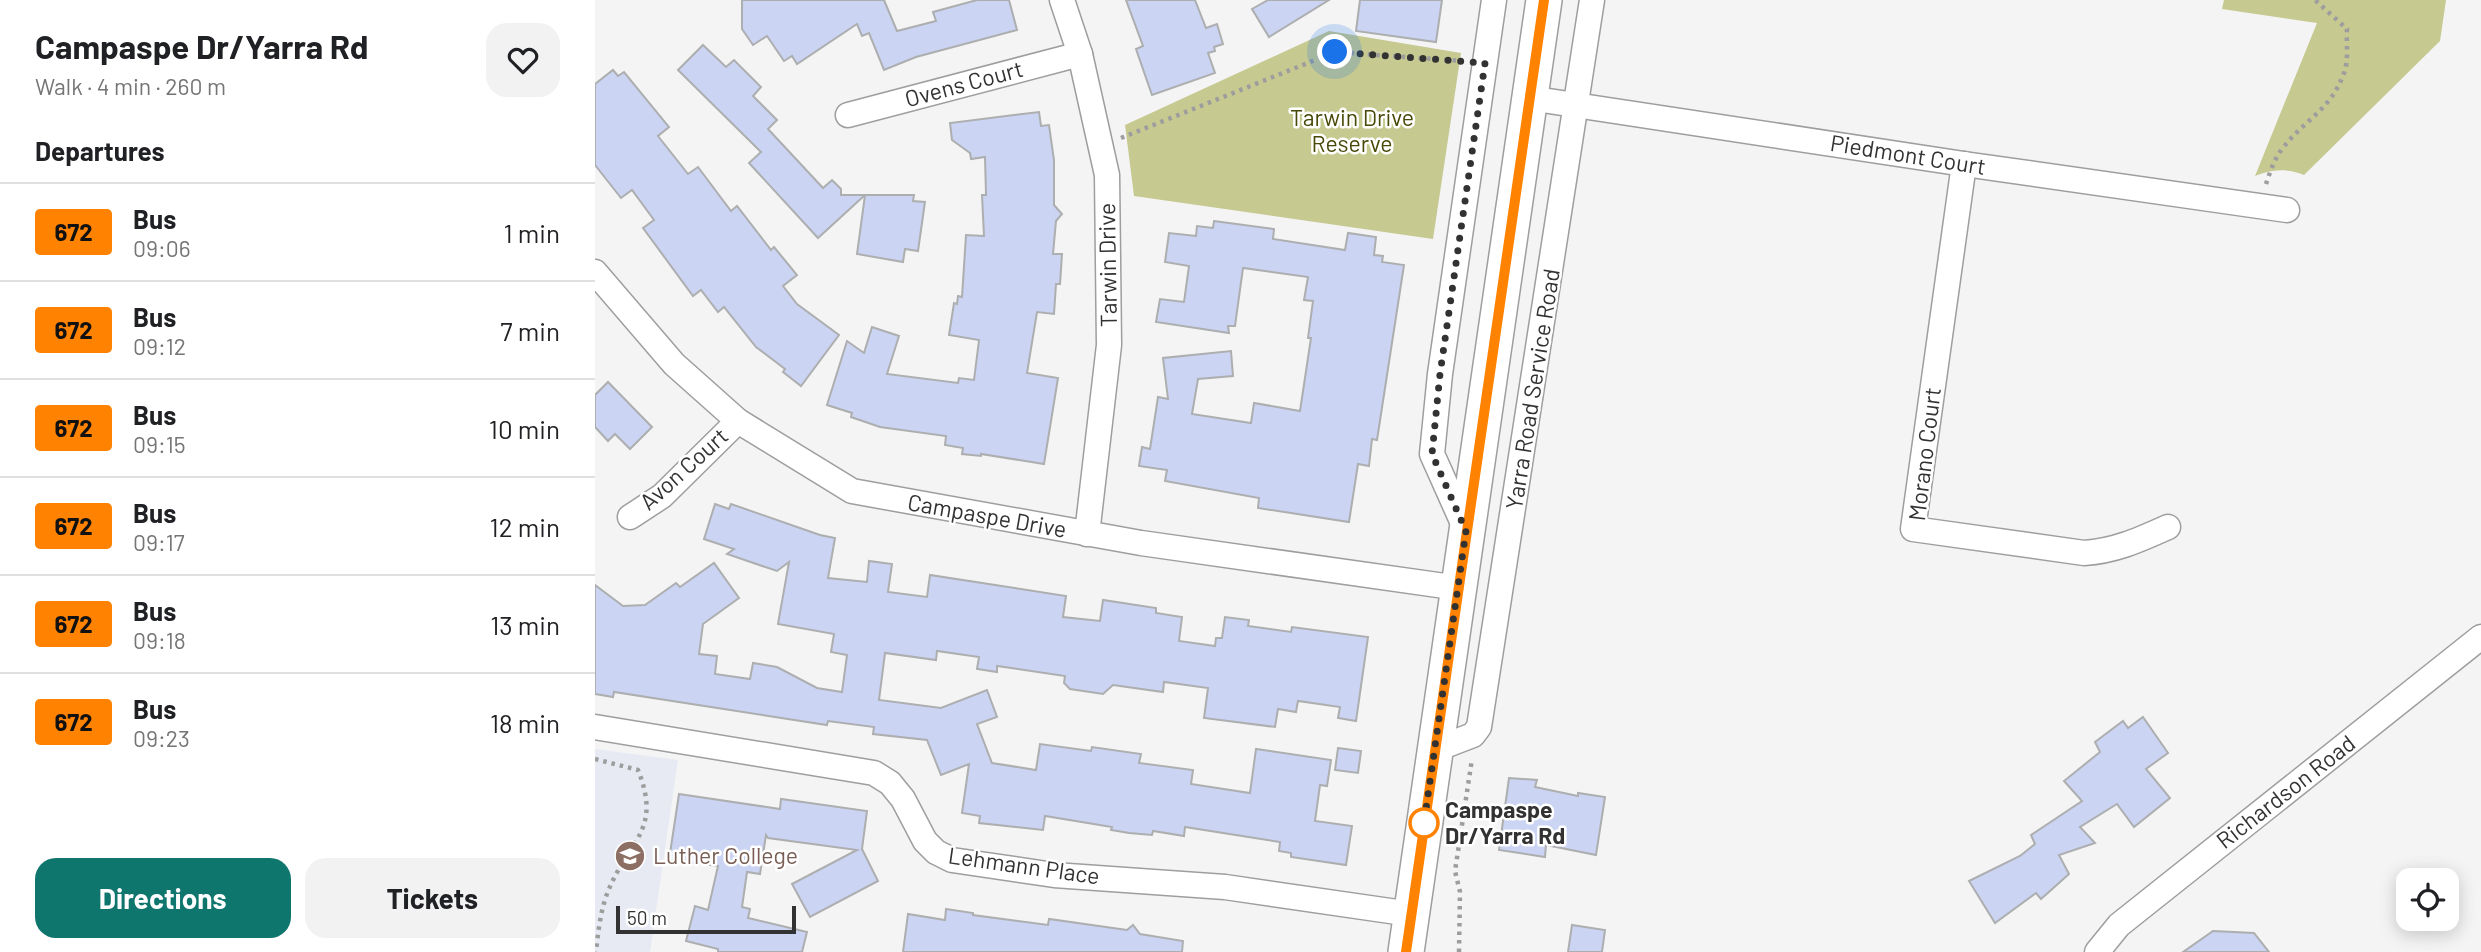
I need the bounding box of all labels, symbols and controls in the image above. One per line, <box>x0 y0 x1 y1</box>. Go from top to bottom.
button: heart <box>486 23 560 97</box>
text: Campaspe Dr/Yarra Rd <box>35 26 368 66</box>
your location <box>1317 34 1352 69</box>
street label: Ovens Court <box>902 54 1026 112</box>
text: Walk · 4 min · 260 m <box>35 72 226 100</box>
park label: Tarwin Drive Reserve <box>1290 103 1414 157</box>
street label: Piedmont Court <box>1828 128 1988 180</box>
text: Departures <box>35 135 165 166</box>
text: Bus <box>133 203 176 234</box>
street label: Tarwin Drive <box>1092 203 1122 327</box>
text: 672 <box>54 217 93 246</box>
text: 1 min <box>504 217 560 248</box>
text: 09:06 <box>133 234 191 262</box>
street label: Yarra Road Service Road <box>1499 266 1565 511</box>
text: Bus <box>133 301 176 332</box>
text: 672 <box>54 315 93 344</box>
text: 7 min <box>500 315 560 346</box>
text: 09:12 <box>133 332 186 360</box>
street label: Morano Court <box>1902 386 1946 522</box>
text: Bus <box>133 399 176 430</box>
text: 672 <box>54 413 93 442</box>
text: 10 min <box>489 413 560 444</box>
street label: Avon Court <box>633 421 733 515</box>
text: 09:15 <box>133 430 186 458</box>
street label: Campaspe Drive <box>906 487 1069 543</box>
text: Bus <box>133 497 176 528</box>
text: 672 <box>54 511 93 540</box>
text: 12 min <box>490 511 560 542</box>
text: 09:17 <box>133 528 185 556</box>
text: Bus <box>133 595 176 626</box>
text: 672 <box>54 609 93 638</box>
text: 13 min <box>490 609 560 640</box>
text: 09:18 <box>133 626 186 654</box>
text: Bus <box>133 693 176 724</box>
text: 672 <box>54 707 93 736</box>
text: 18 min <box>490 707 560 738</box>
text: 09:23 <box>133 724 190 752</box>
street label: Richardson Road <box>2210 728 2360 854</box>
place label: Campaspe Dr/Yarra Rd <box>1445 795 1565 849</box>
marker: Campaspe Dr/Yarra Rd <box>1409 808 1439 838</box>
school or university icon: Luther College <box>613 839 647 873</box>
place label: Luther College <box>653 841 798 869</box>
street label: Lehmann Place <box>947 841 1102 889</box>
button: Directions <box>35 858 291 938</box>
button: Tickets <box>305 858 560 938</box>
map controls <box>2396 868 2459 931</box>
button: locate <box>2396 868 2459 931</box>
scale bar <box>616 903 796 935</box>
text: 50 m <box>627 906 667 929</box>

